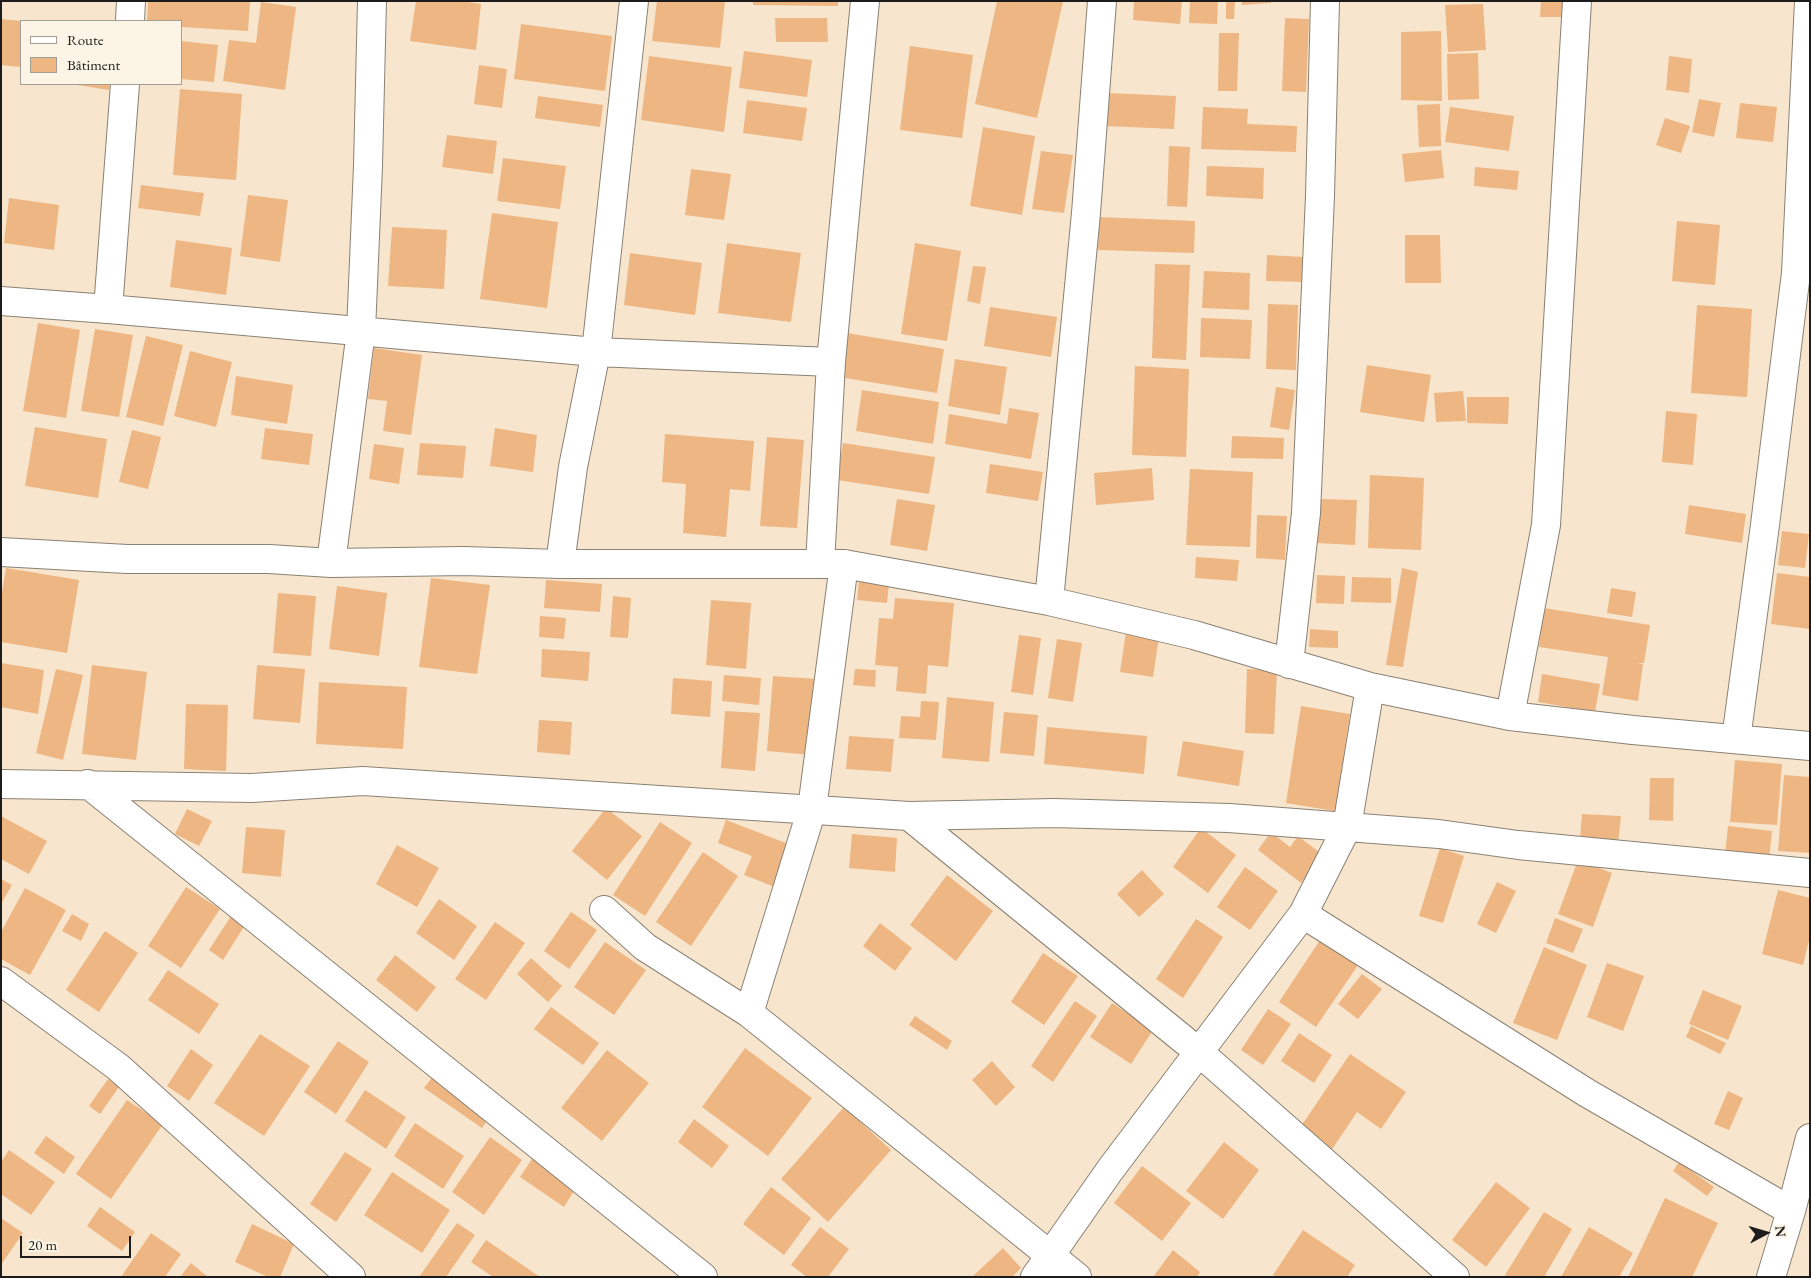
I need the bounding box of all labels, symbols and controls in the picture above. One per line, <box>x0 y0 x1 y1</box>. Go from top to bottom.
legend <box>20 20 182 85</box>
text: Route <box>67 30 104 49</box>
text: Bâtiment <box>67 55 120 74</box>
north arrow <box>1741 1208 1791 1258</box>
text: N <box>1771 1225 1790 1238</box>
scale bar <box>22 1226 134 1258</box>
text: 20 m <box>28 1235 57 1254</box>

